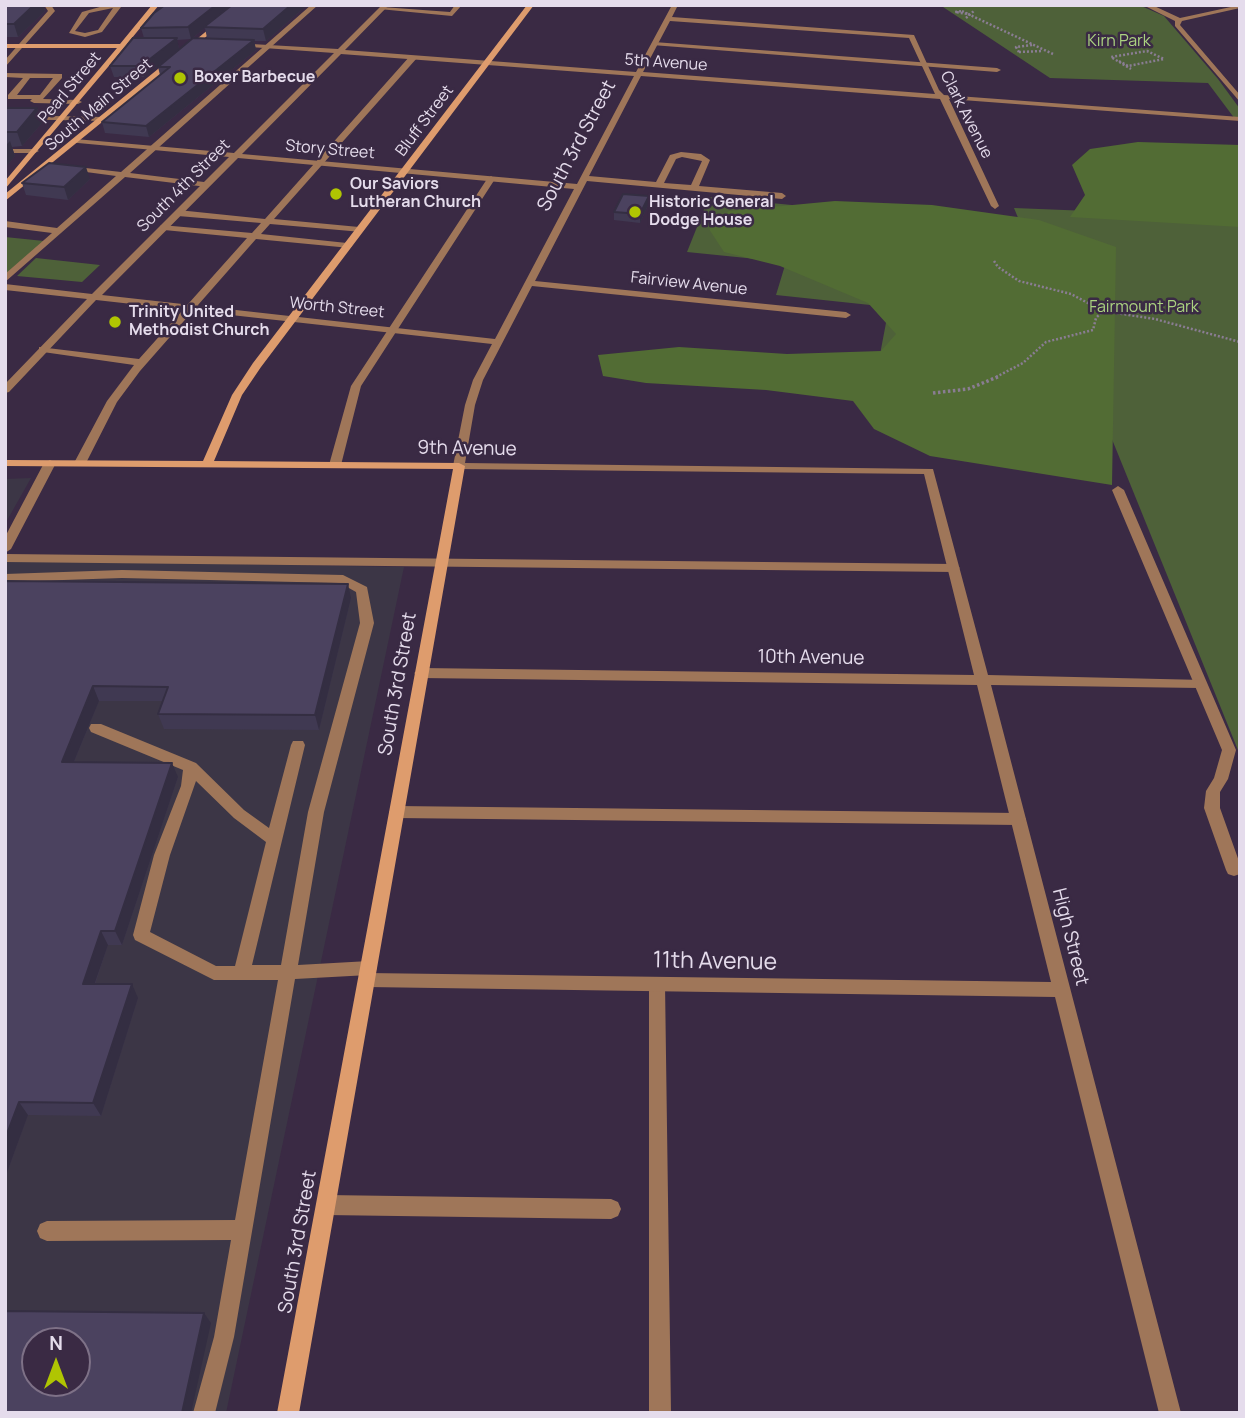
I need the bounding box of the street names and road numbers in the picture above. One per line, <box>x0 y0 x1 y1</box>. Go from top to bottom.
street label: Pearl Street <box>35 48 105 128</box>
street label: 5th Avenue <box>624 51 708 75</box>
street label: South Main Street <box>42 55 156 155</box>
street label: Clark Avenue <box>936 68 996 162</box>
street label: South 3rd Street <box>533 77 621 215</box>
street label: Bluff Street <box>392 82 458 160</box>
street label: South 4th Street <box>134 136 234 236</box>
street label: Story Street <box>284 137 376 163</box>
street label: Fairview Avenue <box>630 268 748 300</box>
street label: Worth Street <box>289 293 385 323</box>
street label: 9th Avenue <box>417 437 517 461</box>
street label: South 3rd Street <box>374 611 422 757</box>
street label: 10th Avenue <box>757 646 865 670</box>
street label: High Street <box>1047 886 1093 988</box>
street label: 11th Avenue <box>653 947 777 977</box>
street label: South 3rd Street <box>274 1169 322 1315</box>

